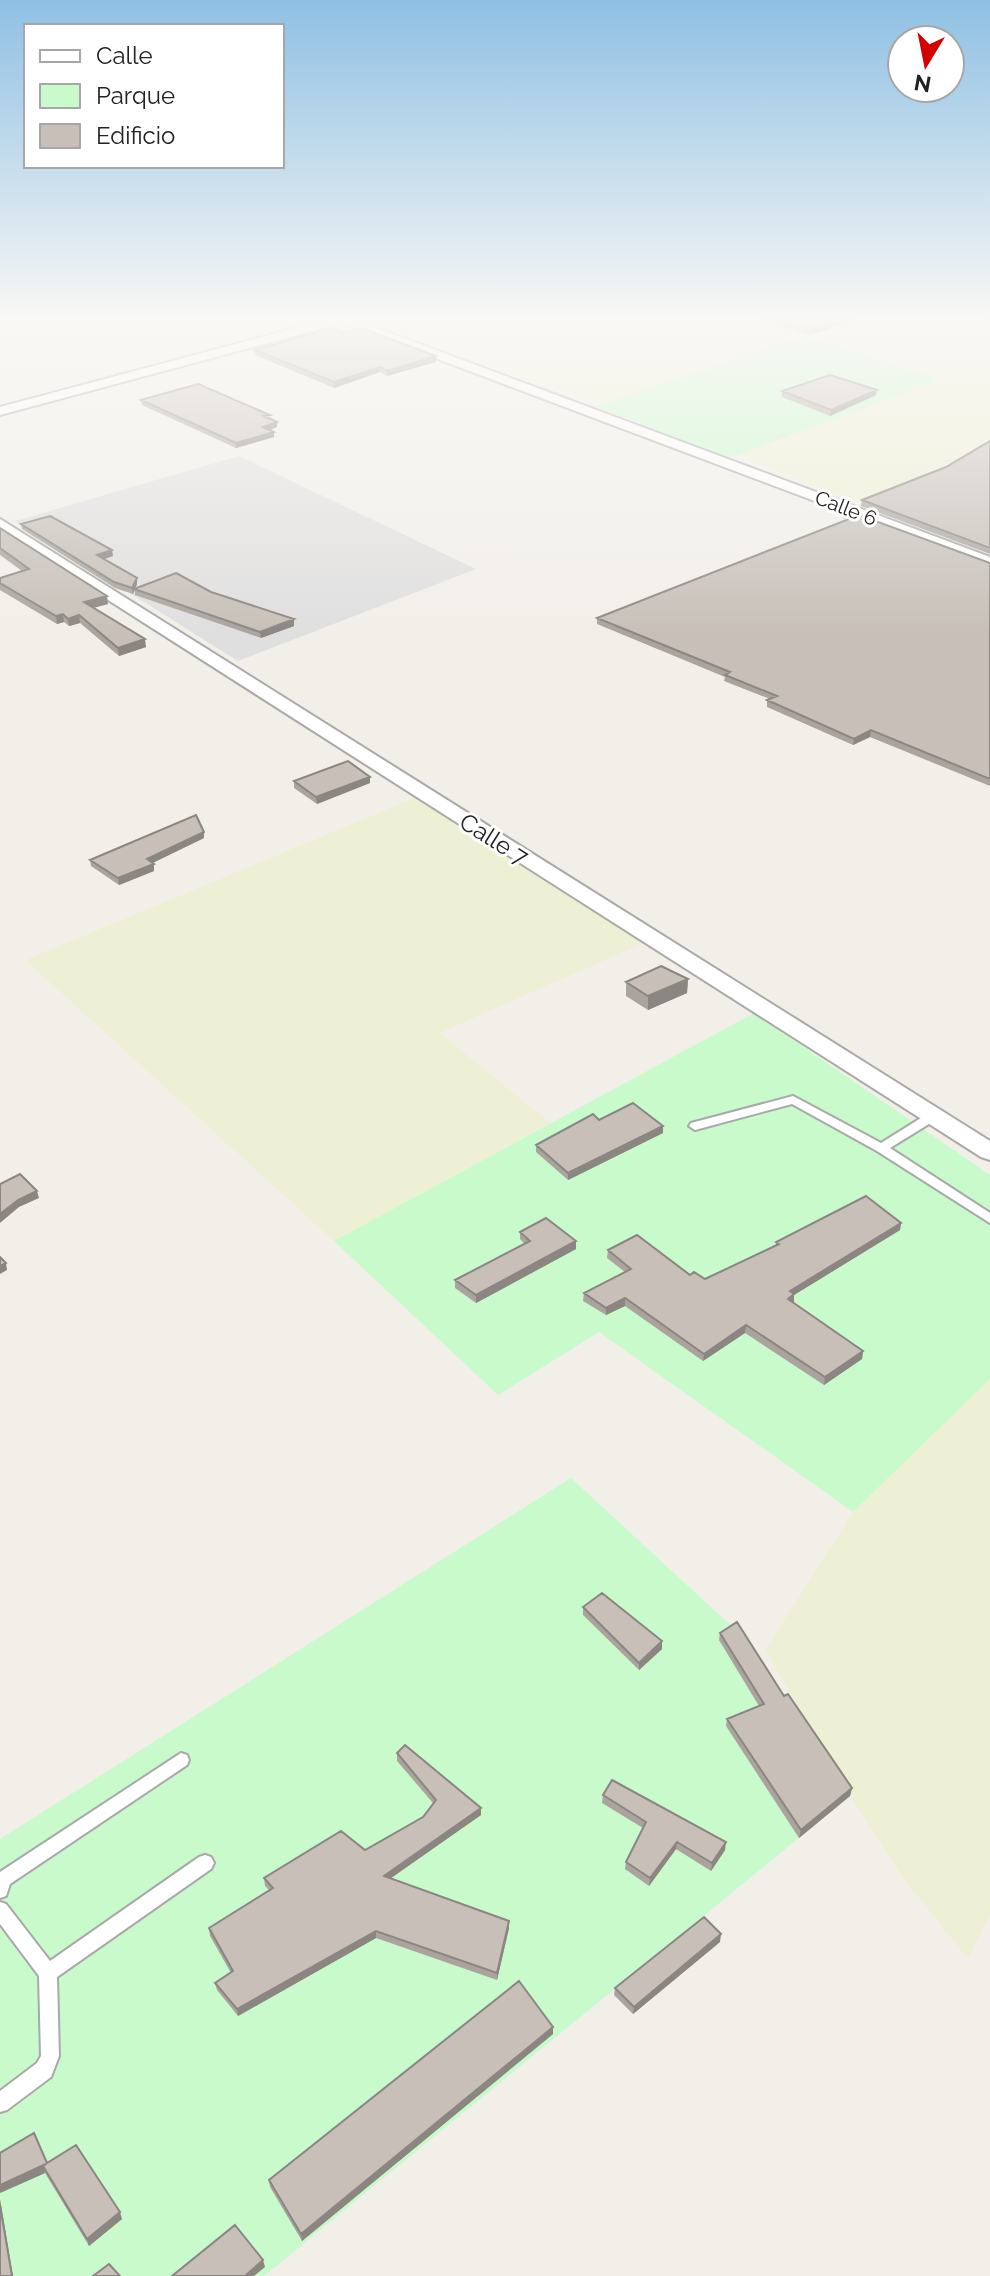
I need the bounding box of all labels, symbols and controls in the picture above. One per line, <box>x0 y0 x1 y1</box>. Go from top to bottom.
legend <box>24 24 284 168</box>
north arrow <box>886 24 966 104</box>
text: Calle <box>96 41 153 70</box>
text: N <box>912 69 933 98</box>
text: Parque <box>96 81 175 110</box>
text: Edificio <box>96 121 175 150</box>
street label: Calle 6 <box>812 485 880 531</box>
street label: Calle 7 <box>454 807 534 871</box>

